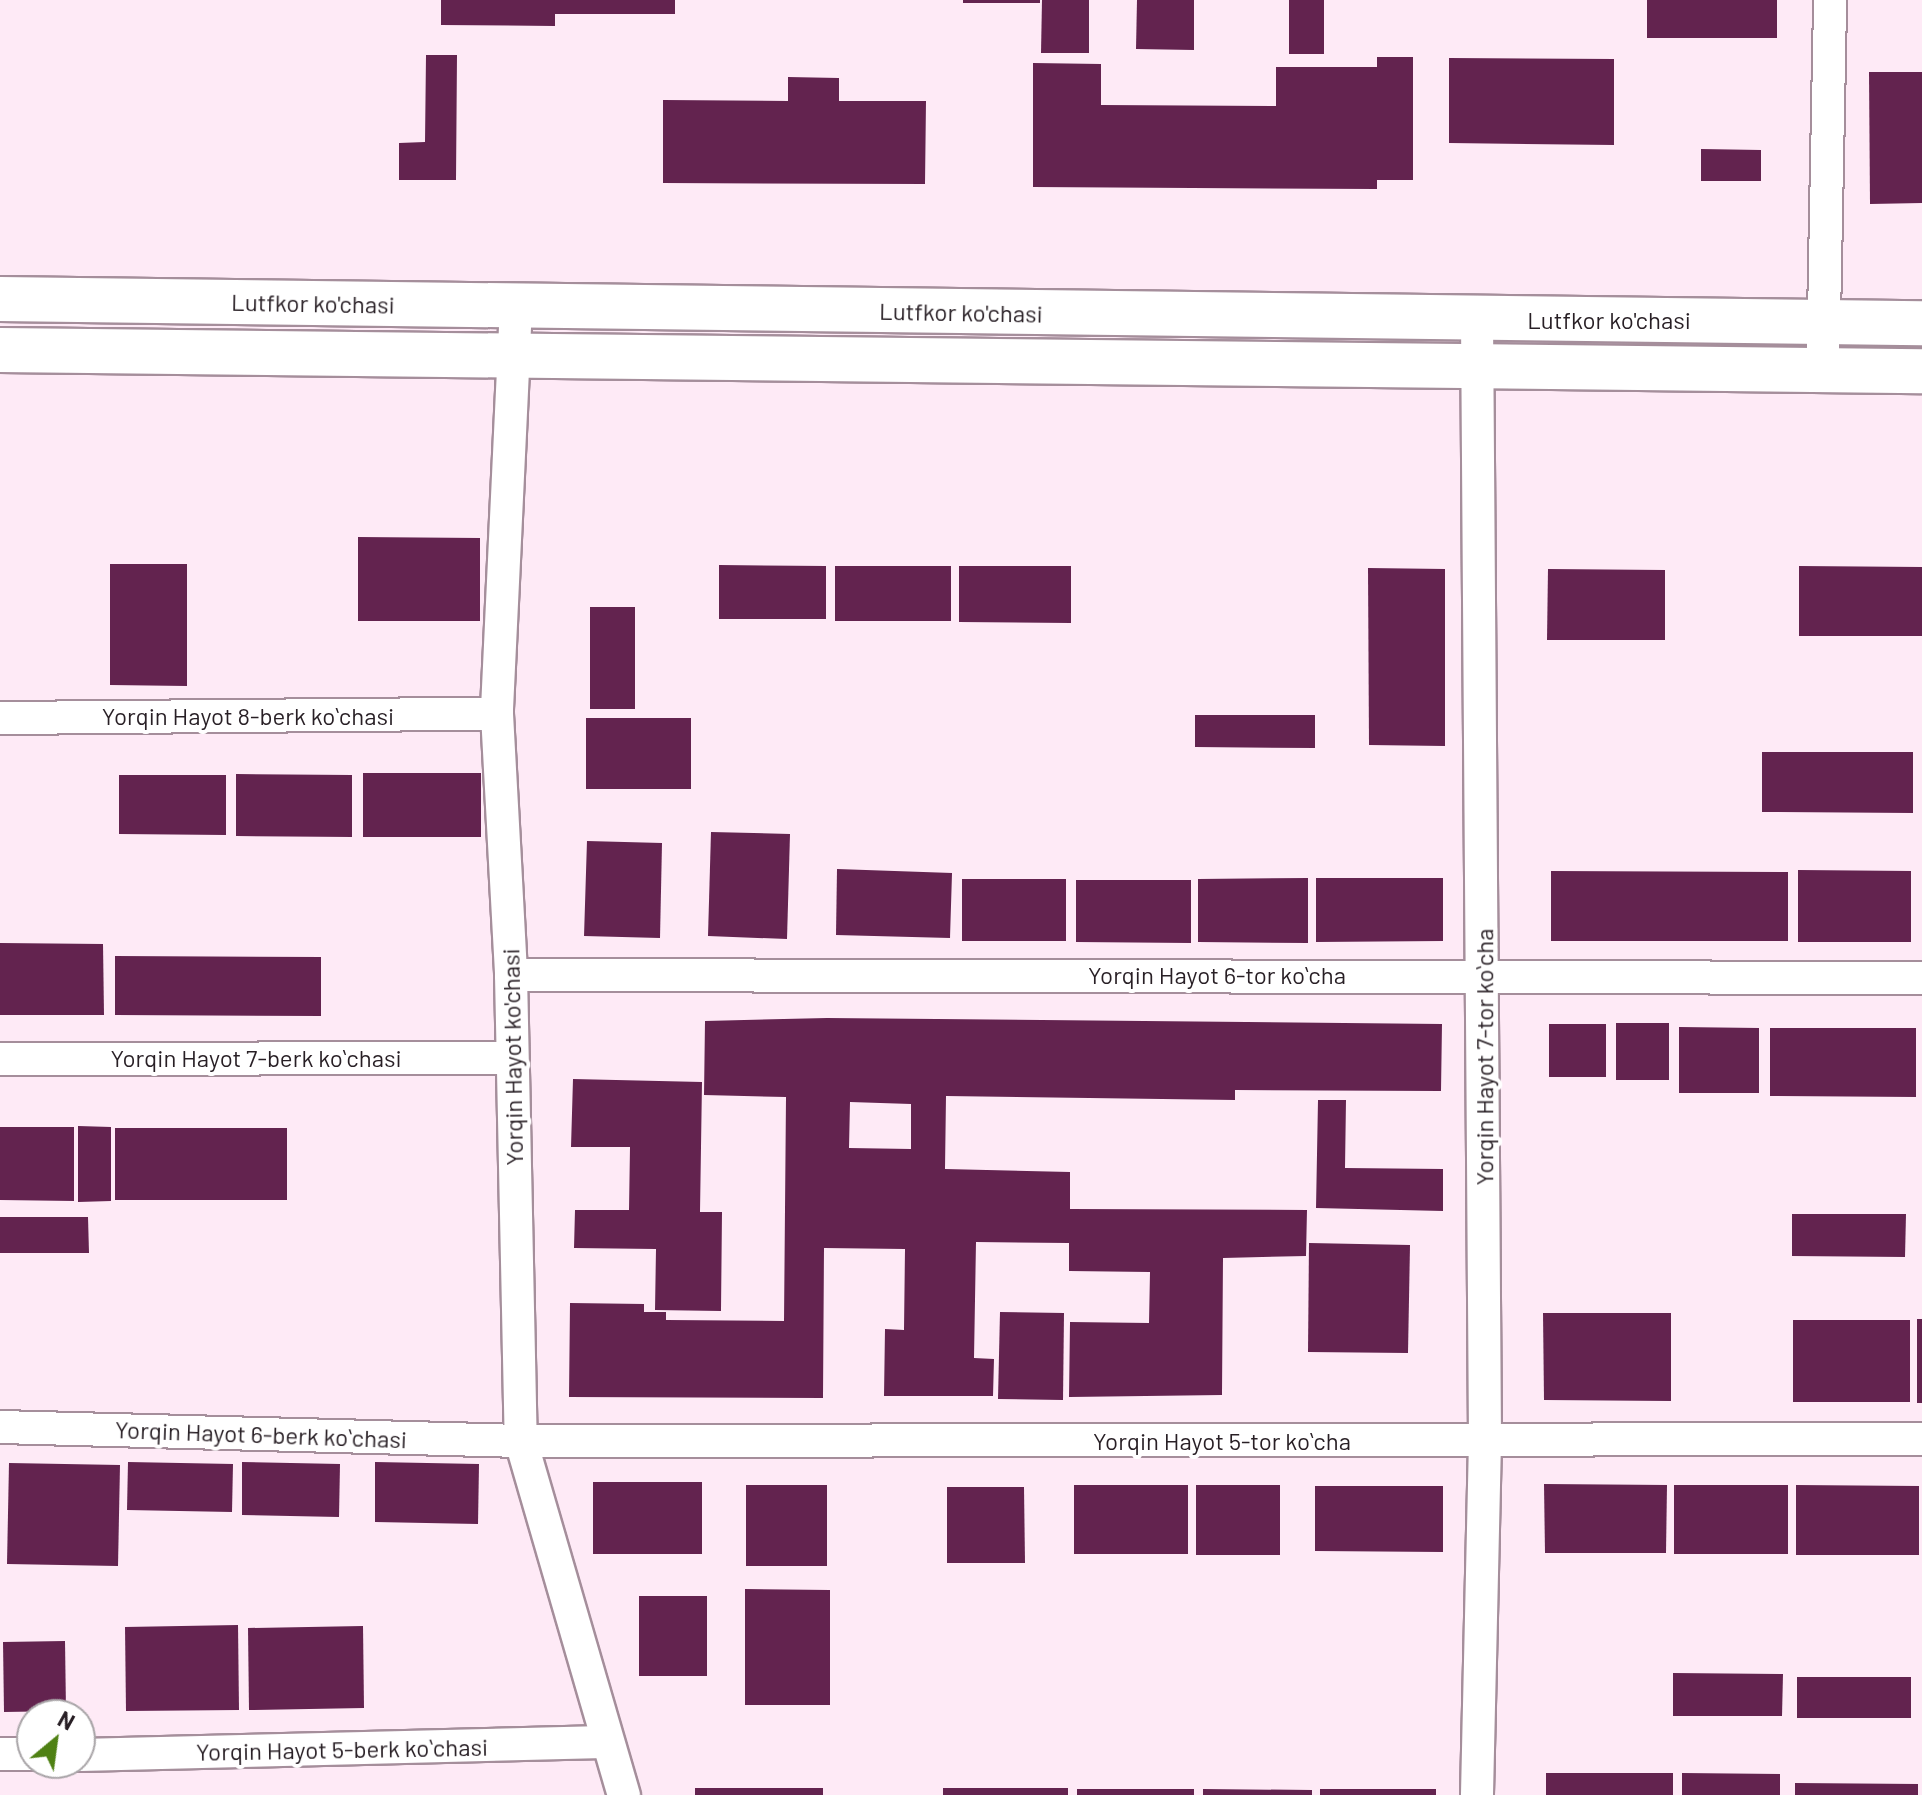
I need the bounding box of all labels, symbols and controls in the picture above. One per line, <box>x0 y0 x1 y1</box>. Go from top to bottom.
street label: Lutfkor ko'chasi <box>231 287 395 319</box>
street label: Lutfkor ko'chasi <box>879 296 1043 328</box>
street label: Lutfkor ko'chasi <box>1527 306 1691 334</box>
street label: Yorqin Hayot 8-berk koʻchasi <box>102 702 394 730</box>
street label: Yorqin Hayot 7-tor koʻcha <box>1470 928 1498 1186</box>
street label: Yorqin Hayot ko'chasi <box>496 948 528 1166</box>
street label: Yorqin Hayot 6-tor koʻcha <box>1088 961 1346 989</box>
street label: Yorqin Hayot 7-berk koʻchasi <box>110 1044 402 1072</box>
street label: Yorqin Hayot 6-berk koʻchasi <box>115 1415 407 1453</box>
street label: Yorqin Hayot 5-tor koʻcha <box>1093 1427 1351 1455</box>
north arrow <box>16 1699 96 1779</box>
text: N <box>54 1705 79 1735</box>
street label: Yorqin Hayot 5-berk koʻchasi <box>196 1732 488 1766</box>

